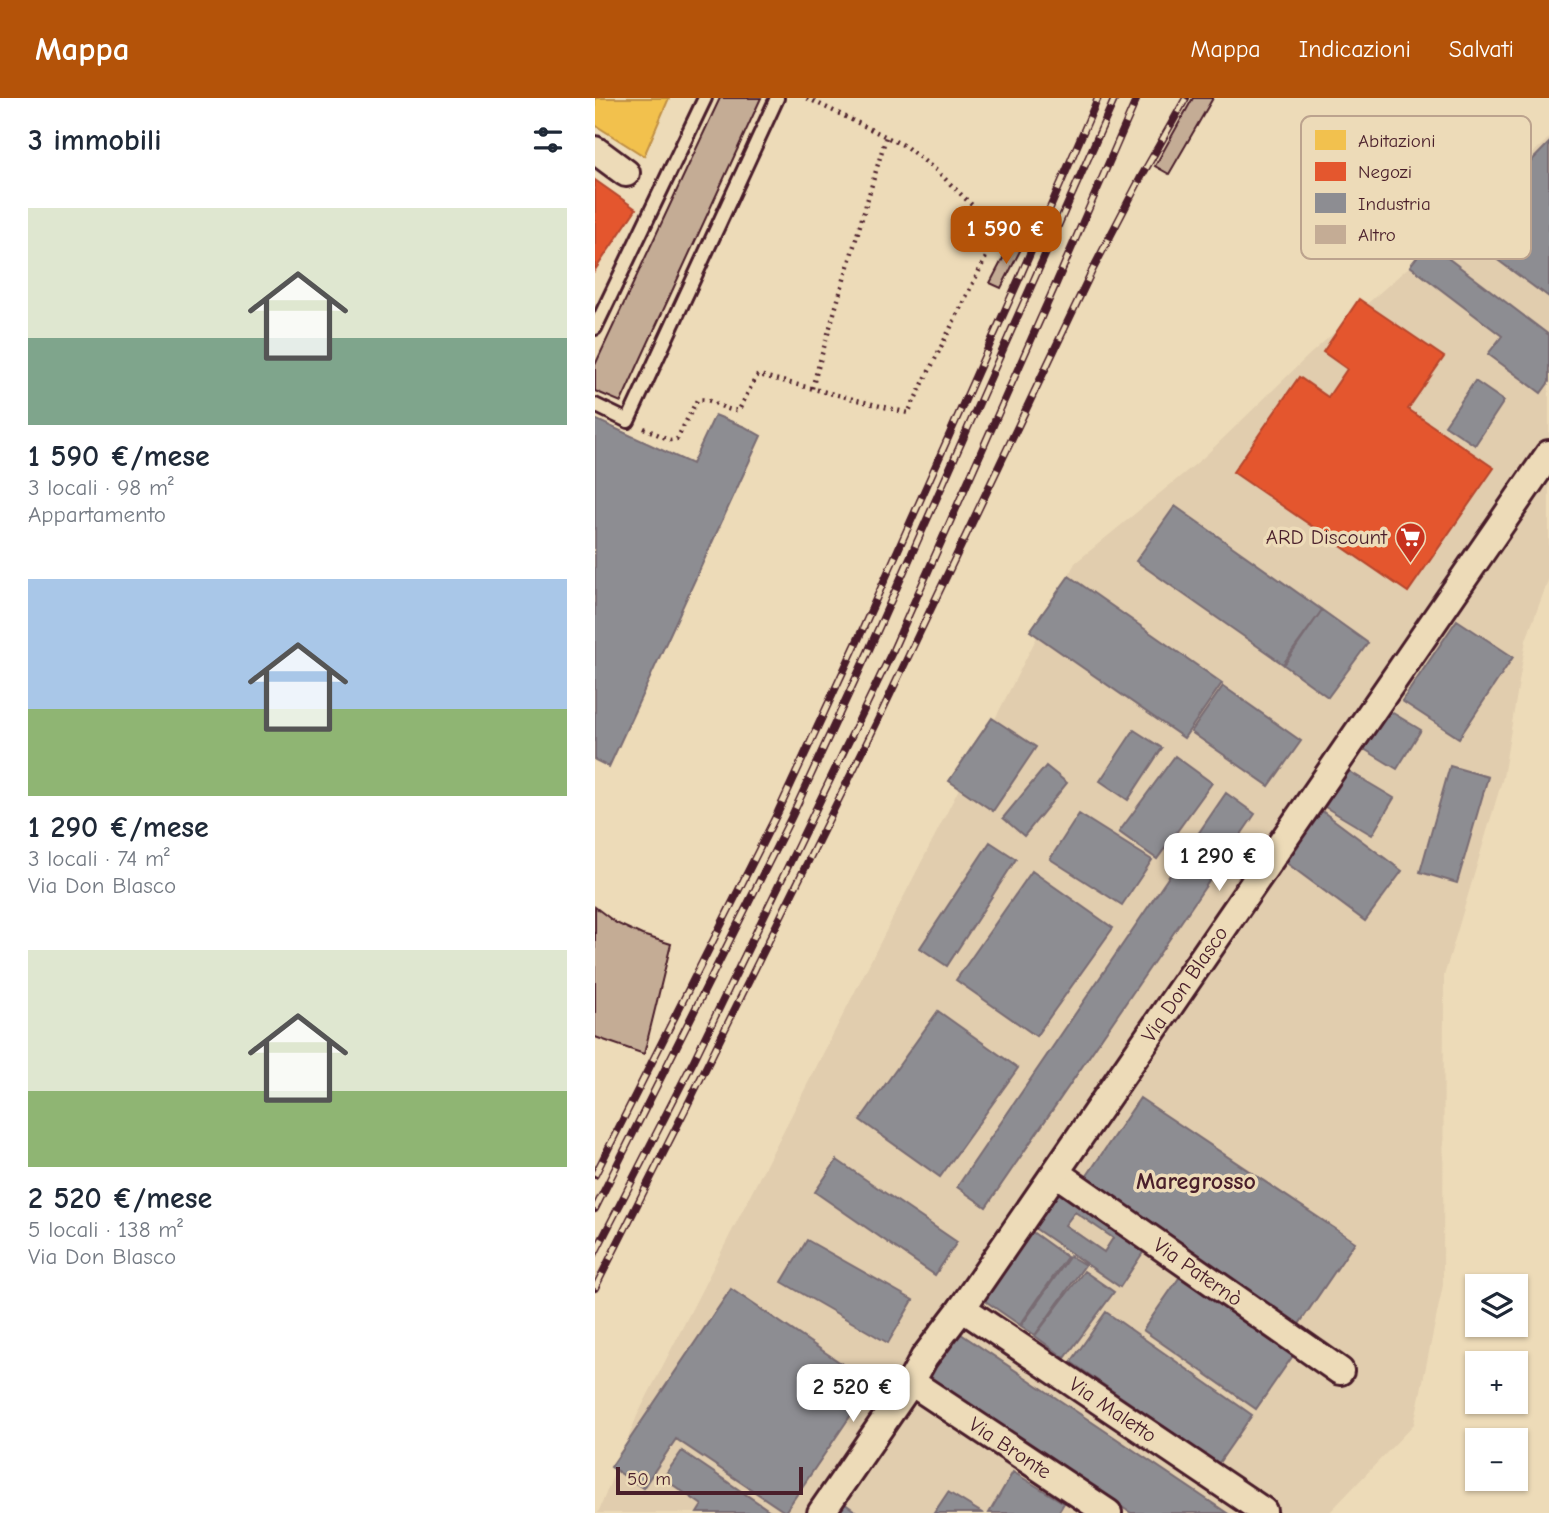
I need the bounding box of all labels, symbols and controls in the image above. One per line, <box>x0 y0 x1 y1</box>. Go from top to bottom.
text: Mappa <box>35 30 130 68</box>
text: Mappa <box>1190 35 1261 63</box>
text: Indicazioni <box>1299 35 1411 63</box>
text: Salvati <box>1449 35 1514 63</box>
legend <box>1301 116 1531 259</box>
icon: filters <box>529 121 567 159</box>
text: 3 immobili <box>28 123 161 158</box>
text: Abitazioni <box>1358 130 1436 152</box>
text: Negozi <box>1358 161 1412 183</box>
text: Industria <box>1358 193 1431 215</box>
pin: 1 590 € <box>941 206 1071 266</box>
text: 1 590 € <box>967 215 1045 242</box>
text: Altro <box>1358 224 1396 246</box>
icon: home <box>235 253 361 379</box>
text: 1 590 €/mese <box>28 439 210 474</box>
text: 3 locali · 98 m² <box>28 474 174 501</box>
text: Appartamento <box>28 501 166 528</box>
supermarket icon: ARD Discount <box>1393 520 1427 564</box>
place label: ARD Discount <box>1266 525 1388 549</box>
icon: home <box>235 624 361 750</box>
text: 1 290 €/mese <box>28 810 209 845</box>
pin: 1 290 € <box>1154 834 1284 893</box>
text: 1 290 € <box>1180 842 1258 869</box>
text: 3 locali · 74 m² <box>28 845 170 872</box>
text: Via Don Blasco <box>28 872 176 899</box>
street label: Via Don Blasco <box>1136 922 1233 1047</box>
icon: home <box>235 995 361 1121</box>
district label: Maregrosso <box>1136 1167 1256 1195</box>
text: 2 520 €/mese <box>28 1181 212 1216</box>
text: 5 locali · 138 m² <box>28 1216 183 1243</box>
street label: Via Paternò <box>1149 1233 1247 1311</box>
text: Via Don Blasco <box>28 1243 176 1270</box>
map controls <box>1465 1274 1528 1491</box>
button: layers <box>1465 1274 1528 1337</box>
button: + <box>1465 1351 1528 1414</box>
pin: 2 520 € <box>788 1364 918 1424</box>
street label: Via Maletto <box>1065 1372 1161 1448</box>
text: 2 520 € <box>813 1373 893 1400</box>
street label: Via Bronte <box>964 1412 1056 1484</box>
button: − <box>1465 1428 1528 1491</box>
scale bar <box>616 1464 803 1496</box>
text: 50 m <box>627 1468 671 1490</box>

